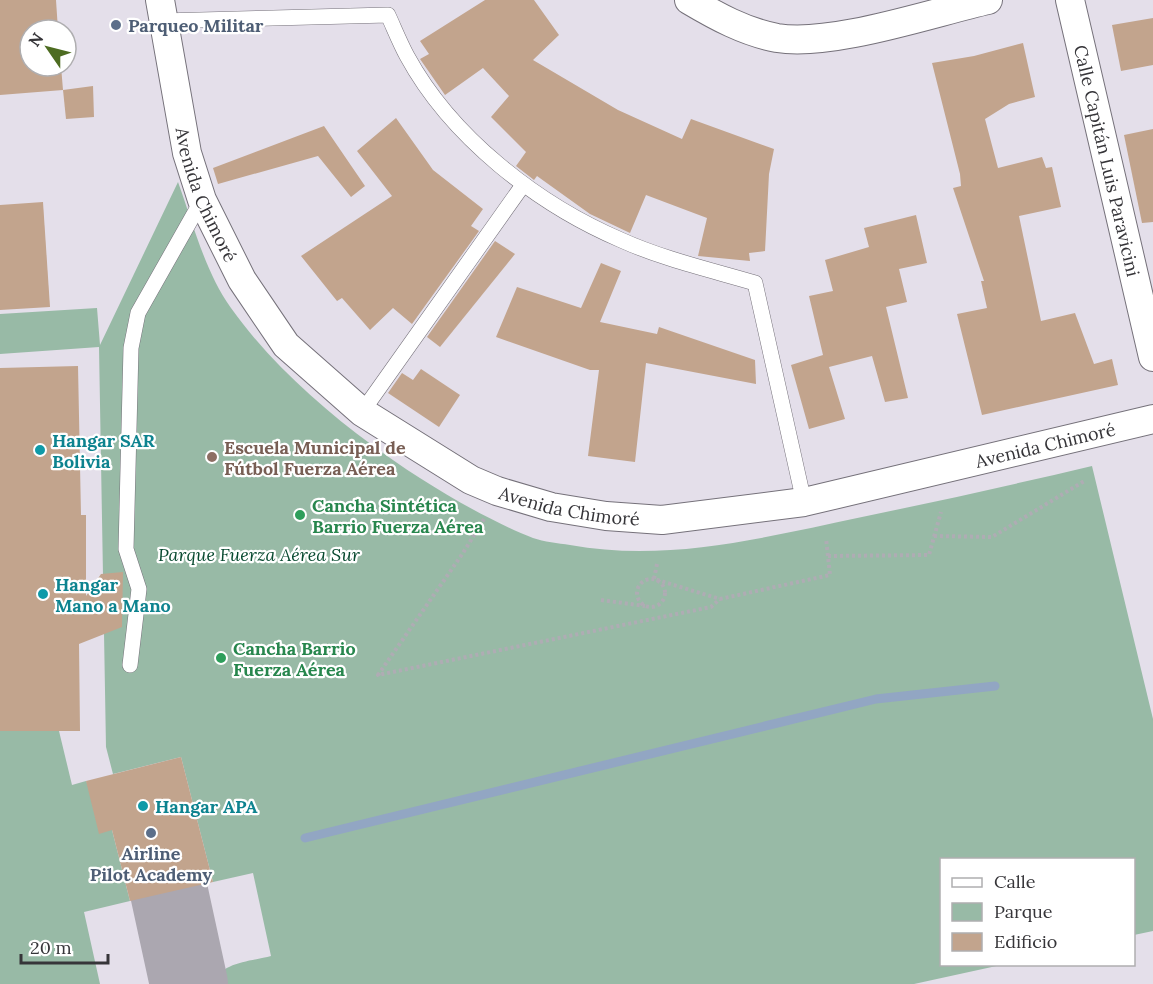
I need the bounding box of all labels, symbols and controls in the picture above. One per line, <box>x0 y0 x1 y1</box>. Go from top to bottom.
place label: Parqueo Militar <box>128 14 264 37</box>
north arrow <box>18 18 78 78</box>
marker: Parqueo Militar <box>109 18 123 32</box>
text: N <box>24 29 47 50</box>
street label: Calle Capitán Luis Paravicini <box>1069 43 1145 279</box>
street label: Avenida Chimoré <box>171 125 243 266</box>
street label: Avenida Chimoré <box>972 417 1118 473</box>
place label: Hangar SAR Bolivia <box>52 429 156 473</box>
place label: Escuela Municipal de Fútbol Fuerza Aérea <box>224 436 406 480</box>
marker: Hangar SAR Bolivia <box>33 443 47 457</box>
marker: Escuela Municipal de Fútbol Fuerza Aérea <box>205 450 219 464</box>
street label: Avenida Chimoré <box>496 480 641 530</box>
place label: Cancha Sintética Barrio Fuerza Aérea <box>312 494 484 538</box>
marker: Cancha Sintética Barrio Fuerza Aérea <box>293 508 307 522</box>
park label: Parque Fuerza Aérea Sur <box>158 543 361 566</box>
place label: Hangar Mano a Mano <box>55 573 171 617</box>
marker: Hangar Mano a Mano <box>36 587 50 601</box>
place label: Cancha Barrio Fuerza Aérea <box>233 637 356 681</box>
marker: Cancha Barrio Fuerza Aérea <box>214 651 228 665</box>
place label: Hangar APA <box>155 795 258 818</box>
marker: Hangar APA <box>136 799 150 813</box>
marker: Airline Pilot Academy <box>144 826 158 840</box>
place label: Airline Pilot Academy <box>90 842 212 886</box>
legend <box>940 858 1135 966</box>
text: Calle <box>994 870 1036 893</box>
text: Parque <box>994 900 1053 923</box>
scale bar <box>21 927 108 965</box>
text: Edificio <box>994 930 1057 953</box>
text: 20 m <box>30 936 72 959</box>

